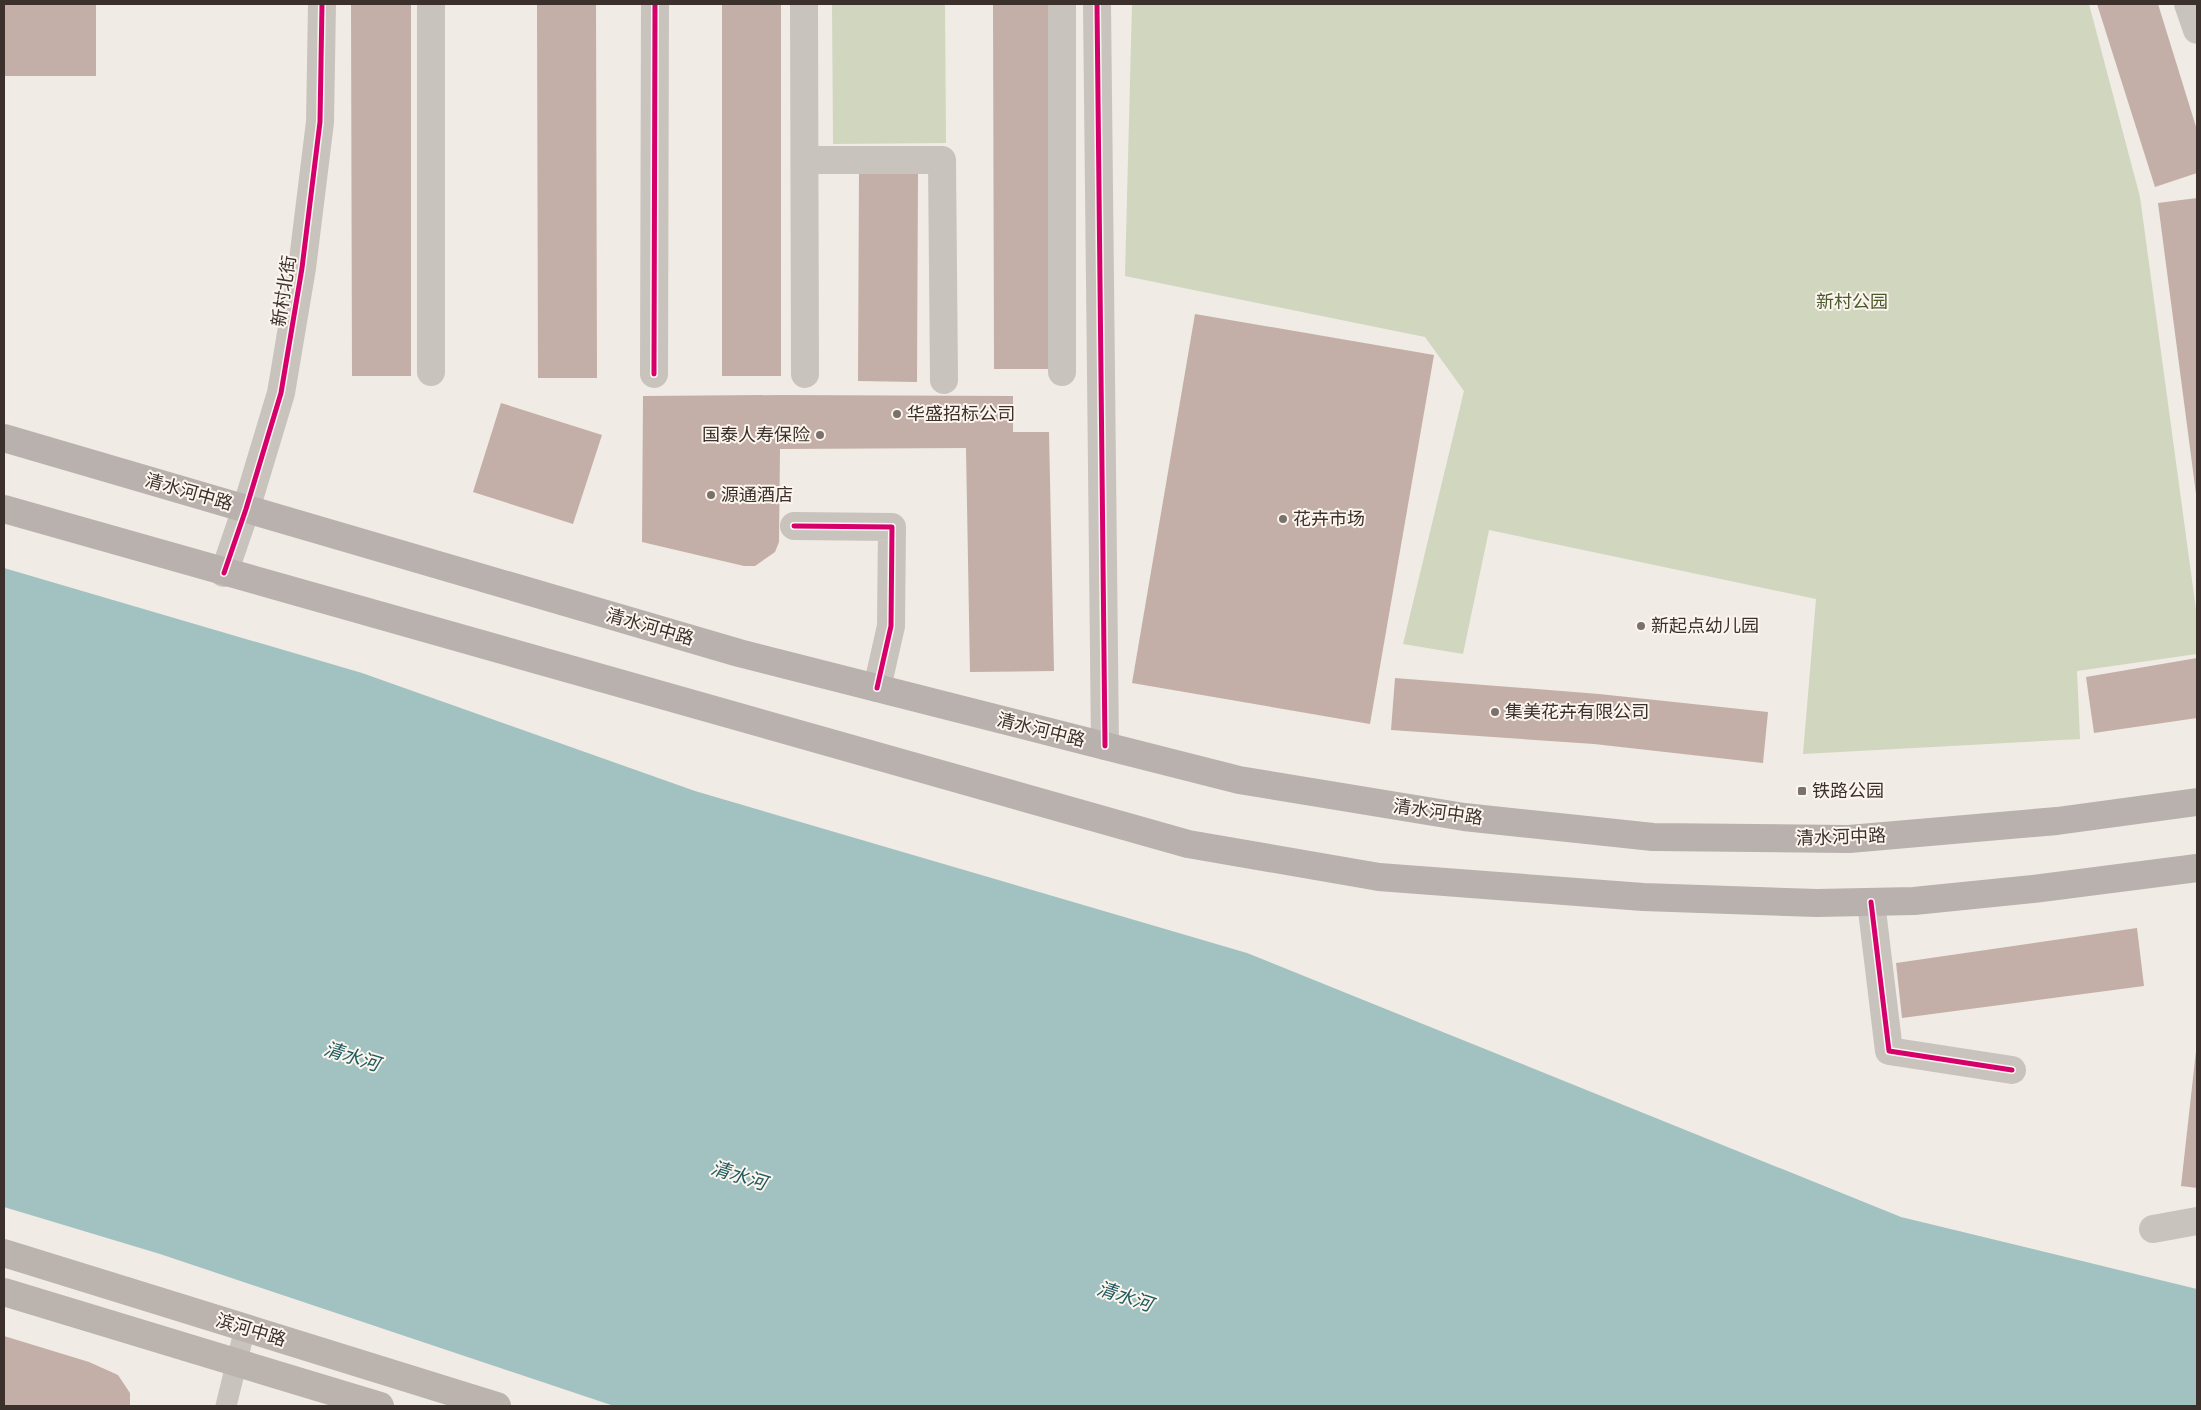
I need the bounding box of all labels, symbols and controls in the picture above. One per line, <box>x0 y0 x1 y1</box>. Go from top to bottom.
street label: 新村北街 <box>267 254 302 329</box>
park label: 新村公园 <box>1816 290 1888 315</box>
place label: 华盛招标公司 <box>907 402 1015 427</box>
marker: 华盛招标公司 <box>891 408 903 420</box>
place label: 国泰人寿保险 <box>702 423 810 448</box>
marker: 国泰人寿保险 <box>814 429 826 441</box>
street label: 清水河中路 <box>142 468 236 517</box>
place label: 源通酒店 <box>721 483 793 508</box>
marker: 源通酒店 <box>705 489 717 501</box>
place label: 花卉市场 <box>1293 507 1365 532</box>
marker: 花卉市场 <box>1277 513 1289 525</box>
street label: 清水河中路 <box>603 603 697 652</box>
place label: 新起点幼儿园 <box>1651 614 1759 639</box>
marker: 新起点幼儿园 <box>1635 620 1647 632</box>
place label: 集美花卉有限公司 <box>1505 700 1649 725</box>
marker: 集美花卉有限公司 <box>1489 706 1501 718</box>
street label: 清水河中路 <box>994 707 1088 754</box>
place label: 铁路公园 <box>1812 779 1884 804</box>
marker: 铁路公园 <box>1796 785 1808 797</box>
street label: 清水河中路 <box>1392 794 1484 831</box>
street label: 清水河中路 <box>1796 823 1886 852</box>
water label: 清水河 <box>320 1036 387 1080</box>
water label: 清水河 <box>707 1155 774 1199</box>
water label: 清水河 <box>1093 1276 1160 1320</box>
street label: 滨河中路 <box>213 1308 289 1353</box>

